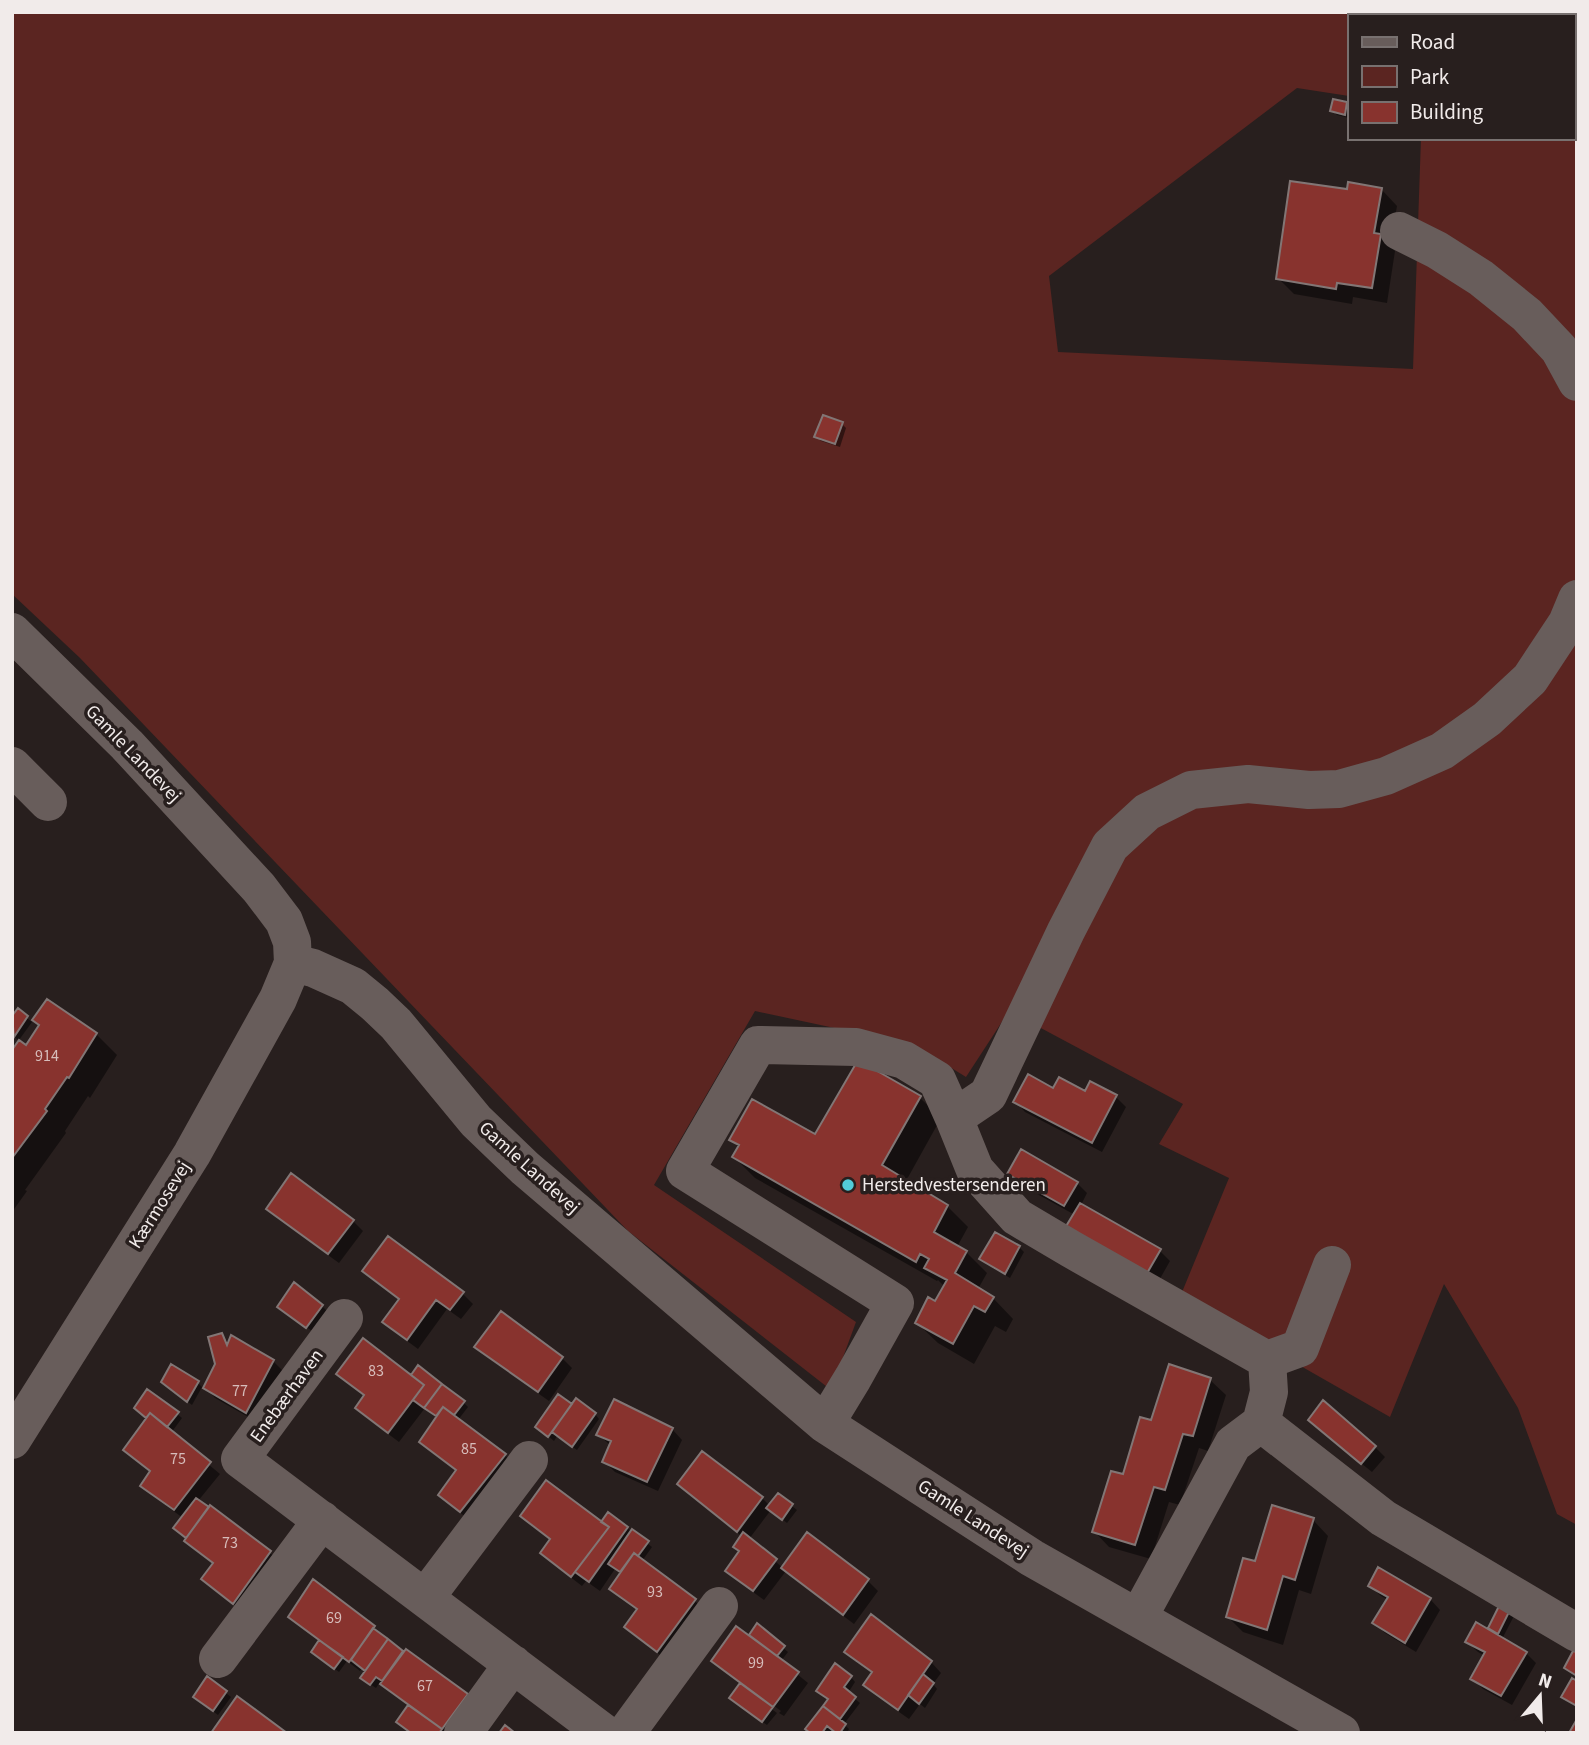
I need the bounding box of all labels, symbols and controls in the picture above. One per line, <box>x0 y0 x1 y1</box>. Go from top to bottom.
legend <box>1348 14 1575 140</box>
text: Road <box>1410 27 1455 57</box>
text: Park <box>1410 62 1450 92</box>
text: Building <box>1410 97 1484 127</box>
street label: Gamle Landevej <box>79 699 187 809</box>
house number: 914 <box>35 1045 59 1067</box>
street label: Gamle Landevej <box>473 1115 585 1221</box>
street label: Kærmosevej <box>122 1156 198 1254</box>
place label: Herstedvestersenderen <box>862 1172 1046 1199</box>
marker: Herstedvestersenderen <box>840 1177 856 1193</box>
street label: Enebærhaven <box>244 1344 330 1448</box>
house number: 83 <box>368 1360 384 1382</box>
house number: 77 <box>232 1380 248 1402</box>
house number: 85 <box>461 1438 477 1460</box>
house number: 75 <box>170 1448 186 1470</box>
street label: Gamle Landevej <box>912 1473 1034 1565</box>
house number: 73 <box>222 1532 238 1554</box>
house number: 93 <box>647 1581 663 1603</box>
house number: 69 <box>326 1607 342 1629</box>
house number: 99 <box>748 1652 764 1674</box>
north arrow <box>1505 1661 1575 1731</box>
text: N <box>1535 1667 1555 1696</box>
house number: 67 <box>417 1675 433 1697</box>

